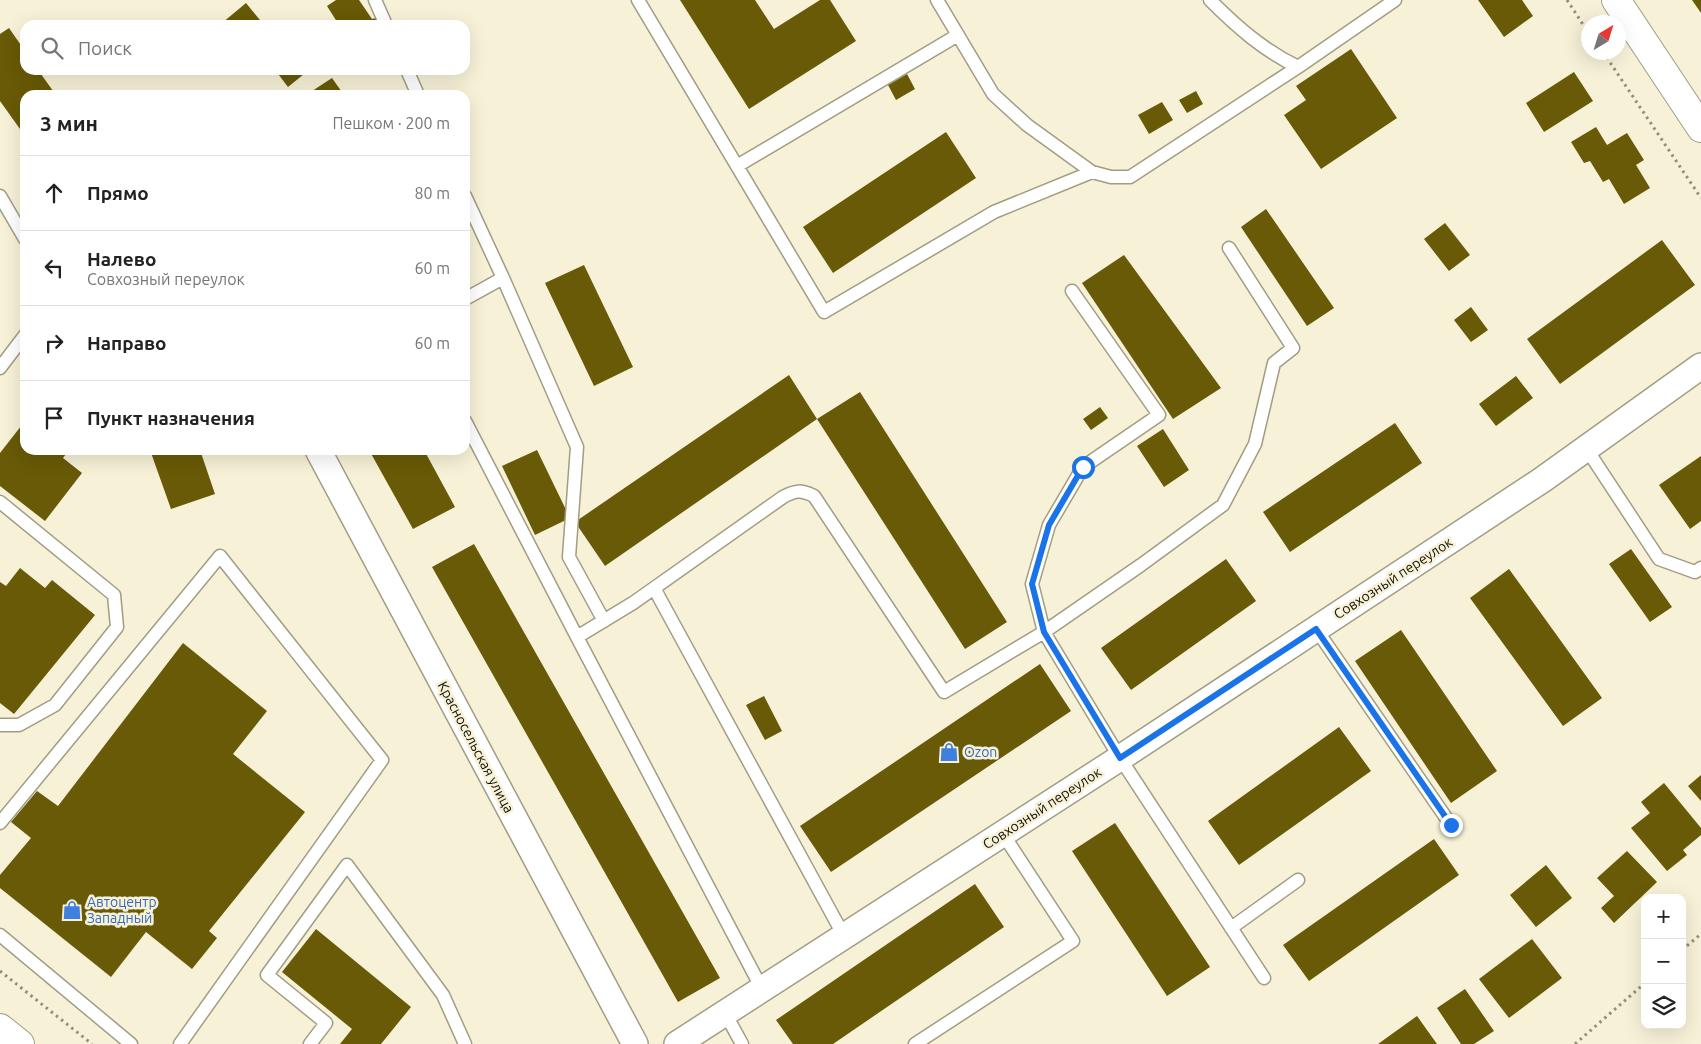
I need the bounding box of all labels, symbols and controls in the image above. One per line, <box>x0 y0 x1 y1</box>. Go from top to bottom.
north arrow <box>1581 15 1626 60</box>
search box <box>20 20 470 75</box>
icon: search <box>38 34 66 62</box>
text: Поиск <box>78 37 132 59</box>
text: 3 мин <box>40 111 98 135</box>
text: Пешком · 200 m <box>332 114 450 132</box>
icon: ahead <box>40 179 68 207</box>
text: Прямо <box>87 182 149 204</box>
text: 80 m <box>414 184 450 202</box>
text: Налево <box>87 248 156 270</box>
icon: left <box>40 254 68 282</box>
text: 60 m <box>414 259 450 277</box>
text: Совхозный переулок <box>87 270 245 288</box>
icon: right <box>40 329 68 357</box>
text: Направо <box>87 332 167 354</box>
text: 60 m <box>414 334 450 352</box>
icon: arrive <box>40 404 68 432</box>
text: Пункт назначения <box>87 407 255 429</box>
route start <box>1072 456 1095 479</box>
street label: Совхозный переулок <box>1331 534 1455 622</box>
street label: Красносельская улица <box>435 679 517 815</box>
shop icon: Ozon <box>938 741 960 763</box>
place label: Ozon <box>964 744 997 760</box>
street label: Совхозный переулок <box>980 764 1104 852</box>
route end <box>1440 814 1463 837</box>
place label: Автоцентр Западный <box>87 894 157 926</box>
map controls <box>1641 894 1686 1029</box>
button: + <box>1641 894 1686 939</box>
shop icon: Автоцентр Западный <box>61 899 83 921</box>
button: − <box>1641 939 1686 984</box>
button: layers <box>1641 984 1686 1029</box>

